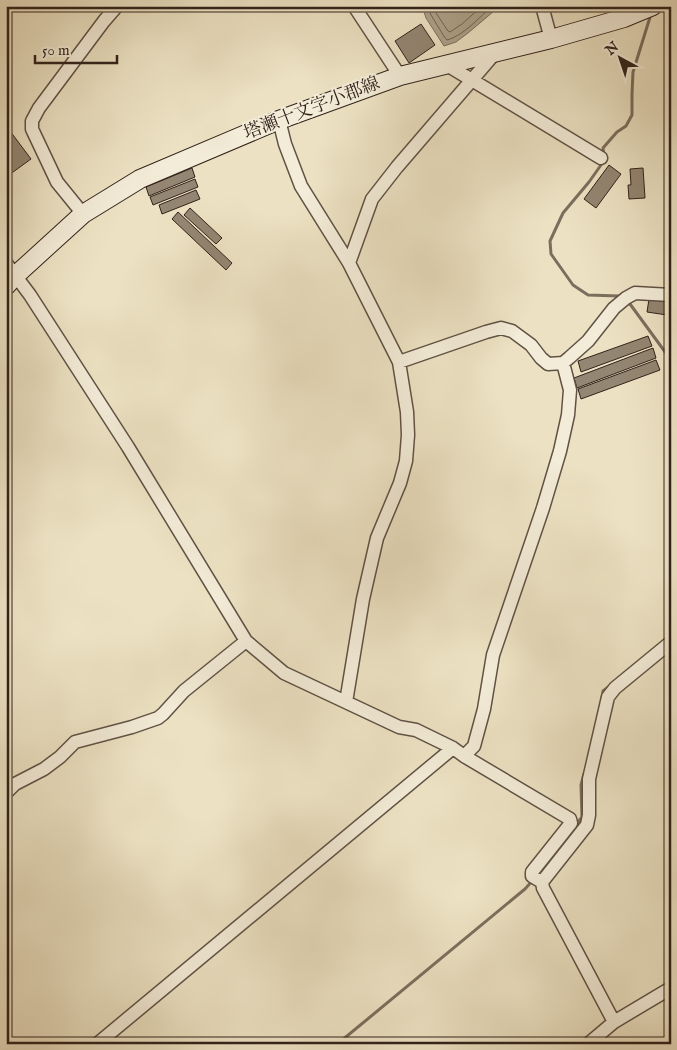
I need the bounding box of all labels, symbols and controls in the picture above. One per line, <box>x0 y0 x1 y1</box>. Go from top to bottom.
scale bar <box>35 32 118 64</box>
north arrow <box>594 32 644 82</box>
text: N <box>601 38 623 60</box>
text: 50 m <box>42 41 70 60</box>
street label: 塔瀬十文字小郡線 <box>241 72 383 146</box>

